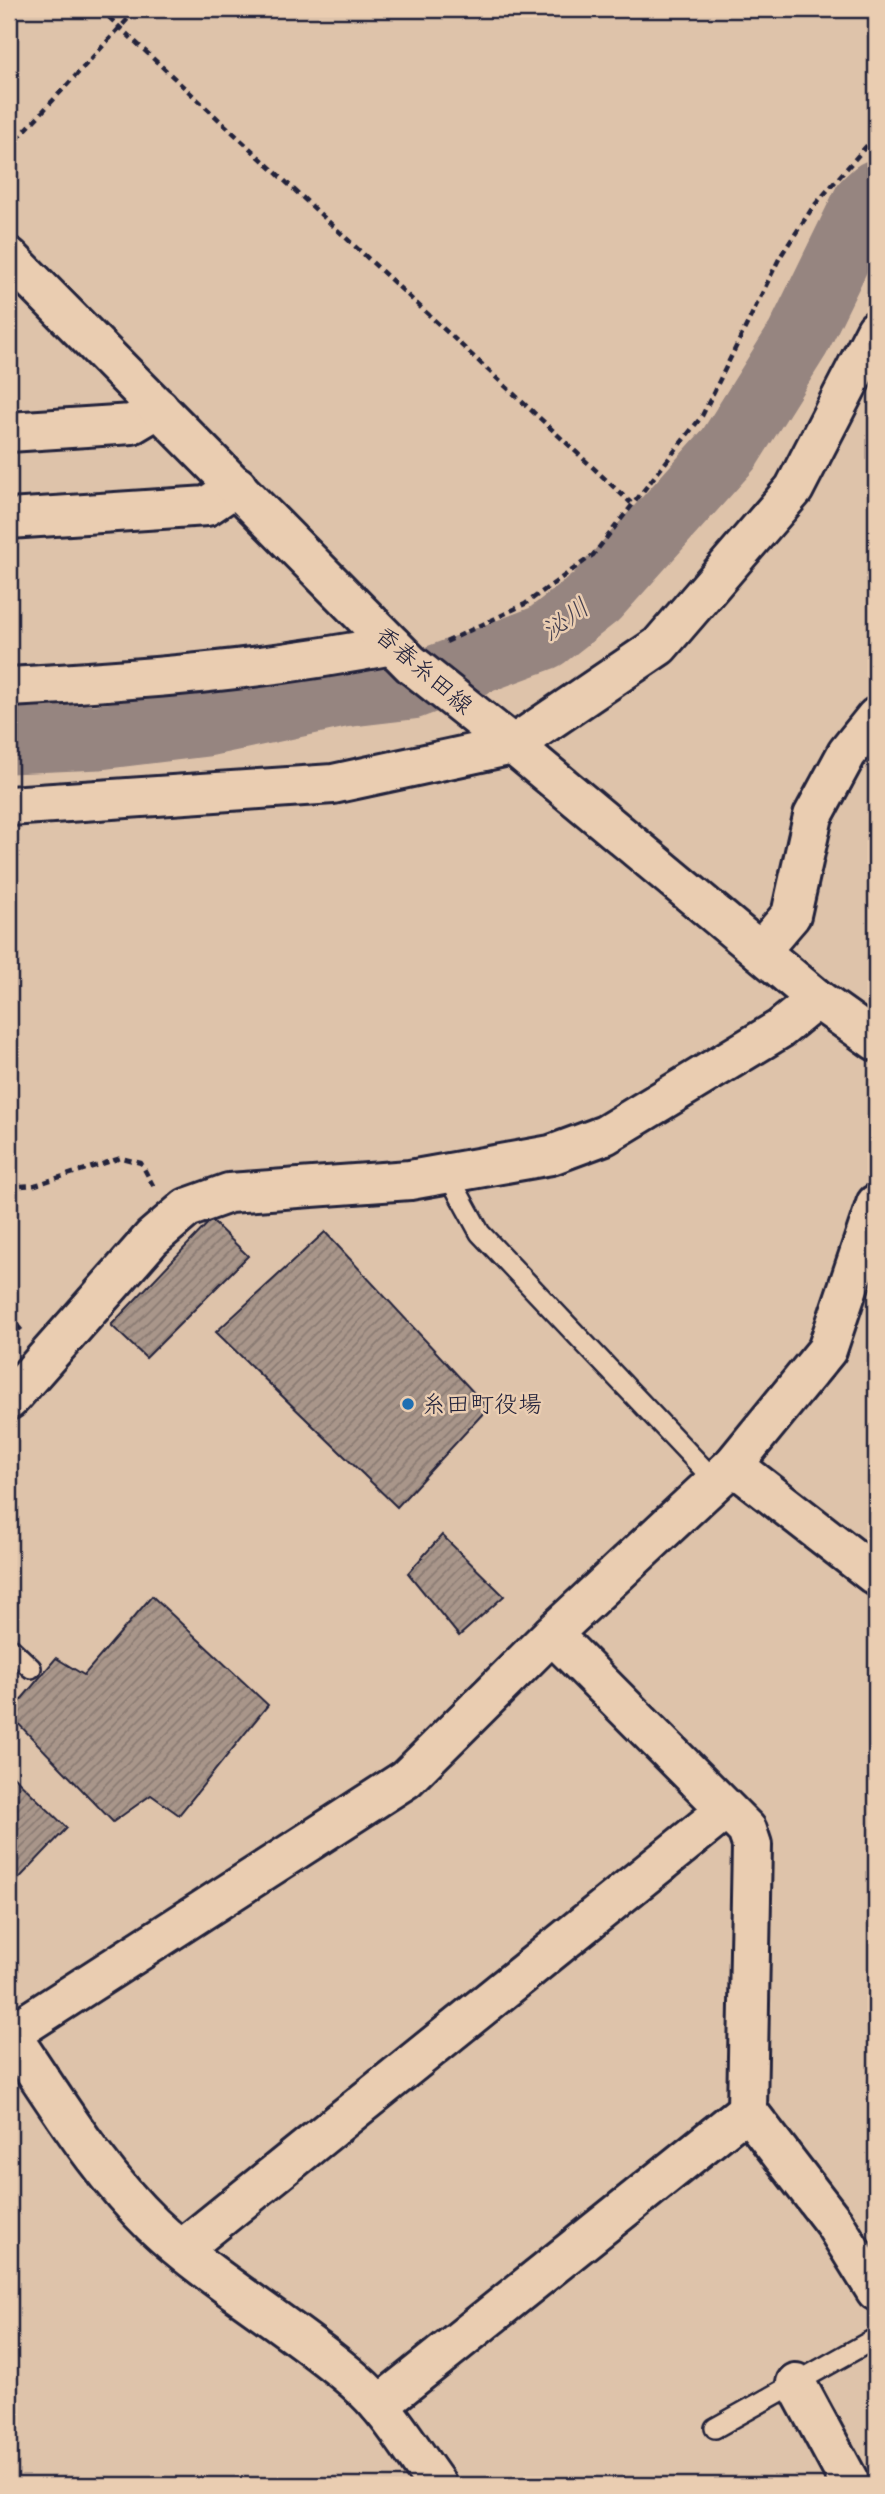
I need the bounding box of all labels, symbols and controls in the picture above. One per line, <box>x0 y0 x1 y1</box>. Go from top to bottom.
water label: 泌川 <box>534 590 597 650</box>
street label: 香春糸田線 <box>367 619 480 723</box>
place label: 糸田町役場 <box>422 1388 542 1422</box>
marker: 糸田町役場 <box>400 1396 416 1412</box>

